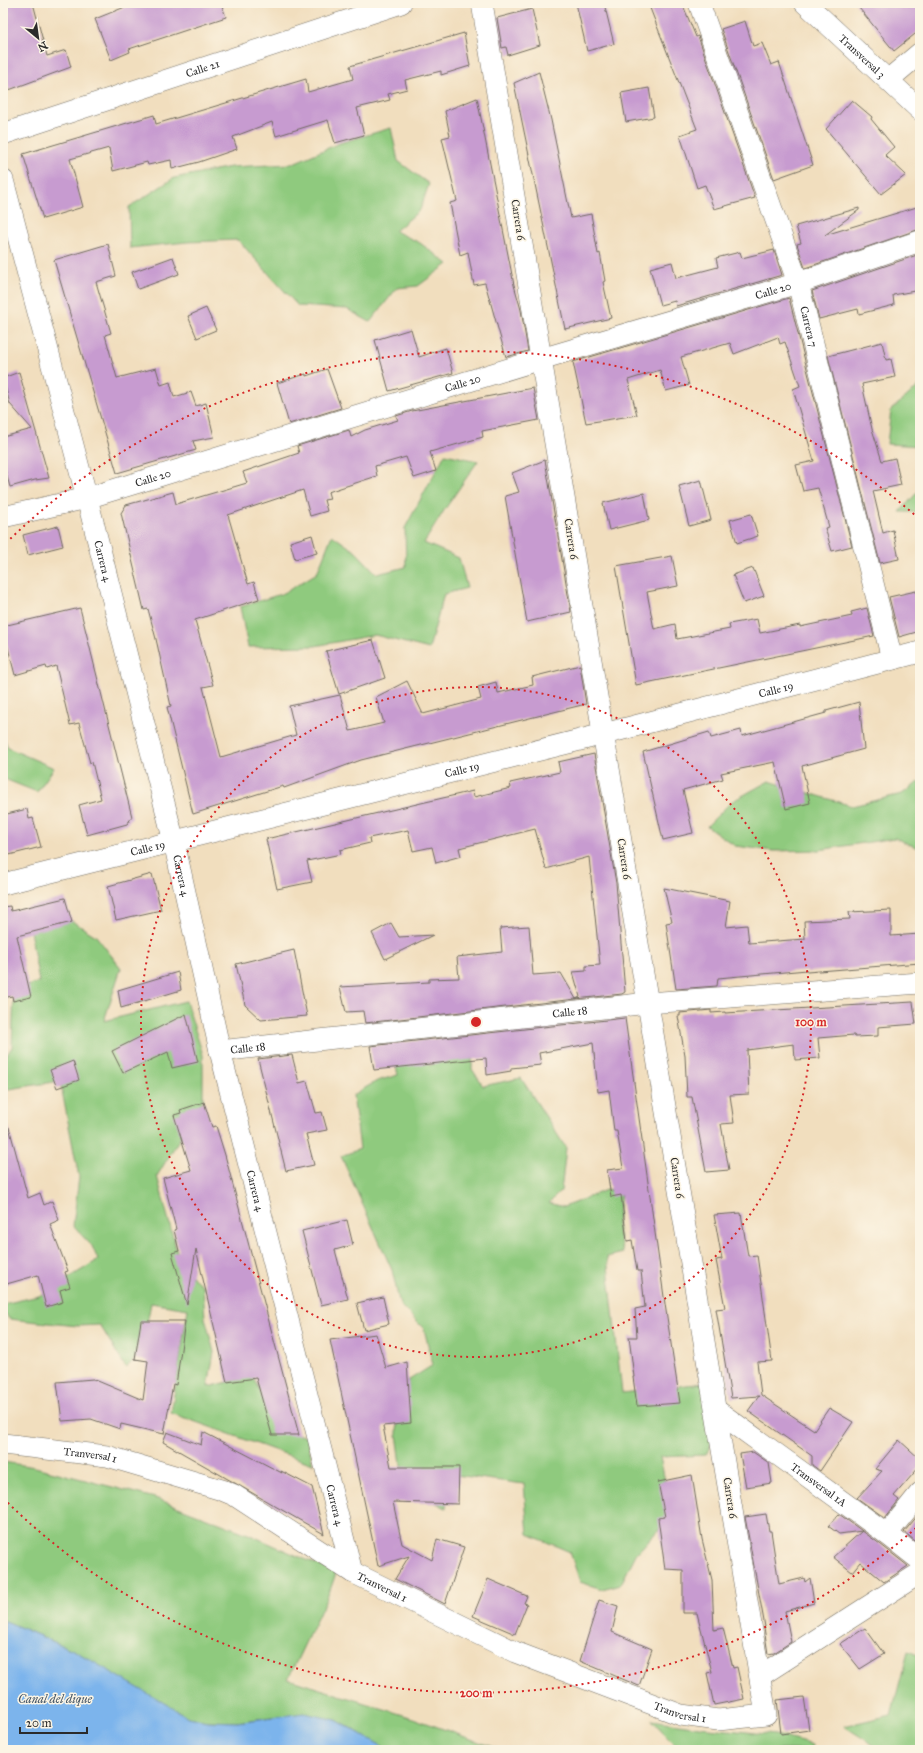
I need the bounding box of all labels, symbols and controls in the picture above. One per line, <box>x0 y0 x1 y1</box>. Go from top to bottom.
north arrow <box>18 18 58 58</box>
street label: Transversal 3 <box>836 31 888 81</box>
text: N <box>35 38 50 55</box>
street label: Calle 21 <box>184 57 221 80</box>
street label: Carrera 6 <box>508 198 528 242</box>
street label: Calle 20 <box>754 279 793 302</box>
street label: Carrera 7 <box>798 305 820 349</box>
street label: Calle 20 <box>443 371 482 395</box>
street label: Calle 20 <box>133 466 172 489</box>
street label: Carrera 6 <box>561 517 581 561</box>
street label: Carrera 4 <box>91 539 115 584</box>
street label: Calle 19 <box>757 679 795 700</box>
street label: Calle 19 <box>443 759 481 780</box>
street label: Calle 19 <box>129 837 166 858</box>
street label: Carrera 6 <box>614 837 634 881</box>
street label: Carrera 4 <box>170 853 192 898</box>
street label: Calle 18 <box>552 1003 588 1020</box>
centre of rings <box>469 1015 483 1029</box>
text: 100 m <box>795 1015 828 1029</box>
street label: Calle 18 <box>230 1039 266 1056</box>
street label: Carrera 6 <box>667 1156 687 1200</box>
street label: Carrera 4 <box>244 1169 267 1214</box>
street label: Tranversal 1 <box>63 1445 119 1465</box>
street label: Transversal 1A <box>788 1460 850 1509</box>
street label: Carrera 6 <box>720 1476 740 1520</box>
street label: Carrera 4 <box>324 1483 347 1528</box>
street label: Tranversal 1 <box>355 1569 409 1605</box>
text: 200 m <box>460 1686 493 1700</box>
water label: Canal del dique <box>18 1692 93 1706</box>
street label: Tranversal 1 <box>652 1699 707 1725</box>
scale bar <box>20 1709 87 1735</box>
text: 20 m <box>26 1716 52 1730</box>

